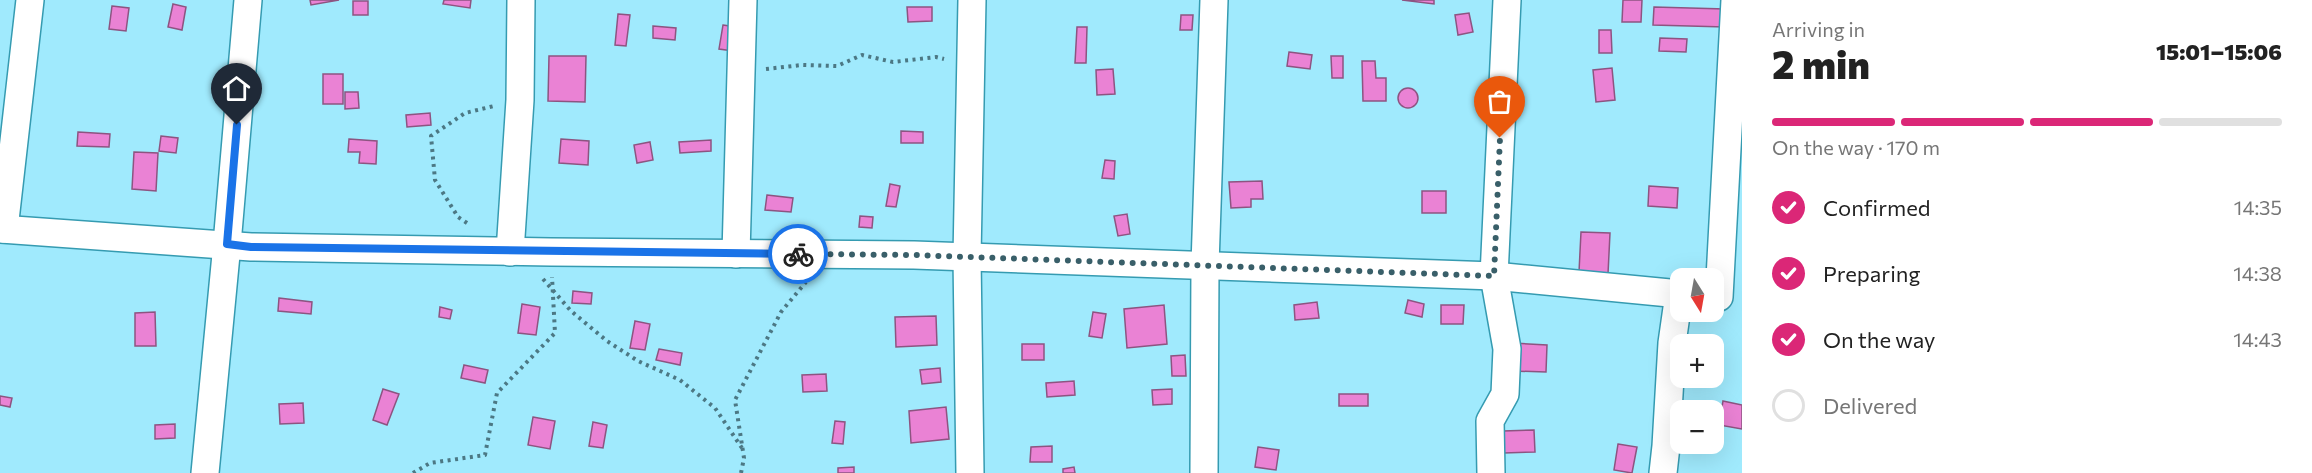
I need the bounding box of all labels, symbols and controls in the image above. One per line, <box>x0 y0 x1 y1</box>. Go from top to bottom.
text: Arriving in <box>1772 17 1865 41</box>
text: 15:01–15:06 <box>2156 38 2282 65</box>
text: 2 min <box>1772 39 1870 87</box>
pin <box>211 63 262 125</box>
icon: home <box>220 72 253 105</box>
pin <box>1474 76 1525 138</box>
icon: bag <box>1483 85 1516 118</box>
text: On the way · 170 m <box>1772 135 1940 159</box>
icon: check <box>1772 191 1805 224</box>
text: Confirmed <box>1823 194 1930 221</box>
text: 14:35 <box>2234 195 2282 219</box>
courier <box>768 224 828 284</box>
icon: bike <box>782 238 815 271</box>
icon: check <box>1772 257 1805 290</box>
text: Preparing <box>1823 260 1920 287</box>
text: 14:38 <box>2233 261 2282 285</box>
north arrow <box>1670 268 1724 322</box>
map controls <box>1670 268 1724 454</box>
icon: check <box>1772 323 1805 356</box>
text: On the way <box>1823 326 1935 353</box>
text: 14:43 <box>2233 327 2282 351</box>
button: + <box>1670 334 1724 388</box>
text: Delivered <box>1823 392 1917 419</box>
button: − <box>1670 400 1724 454</box>

